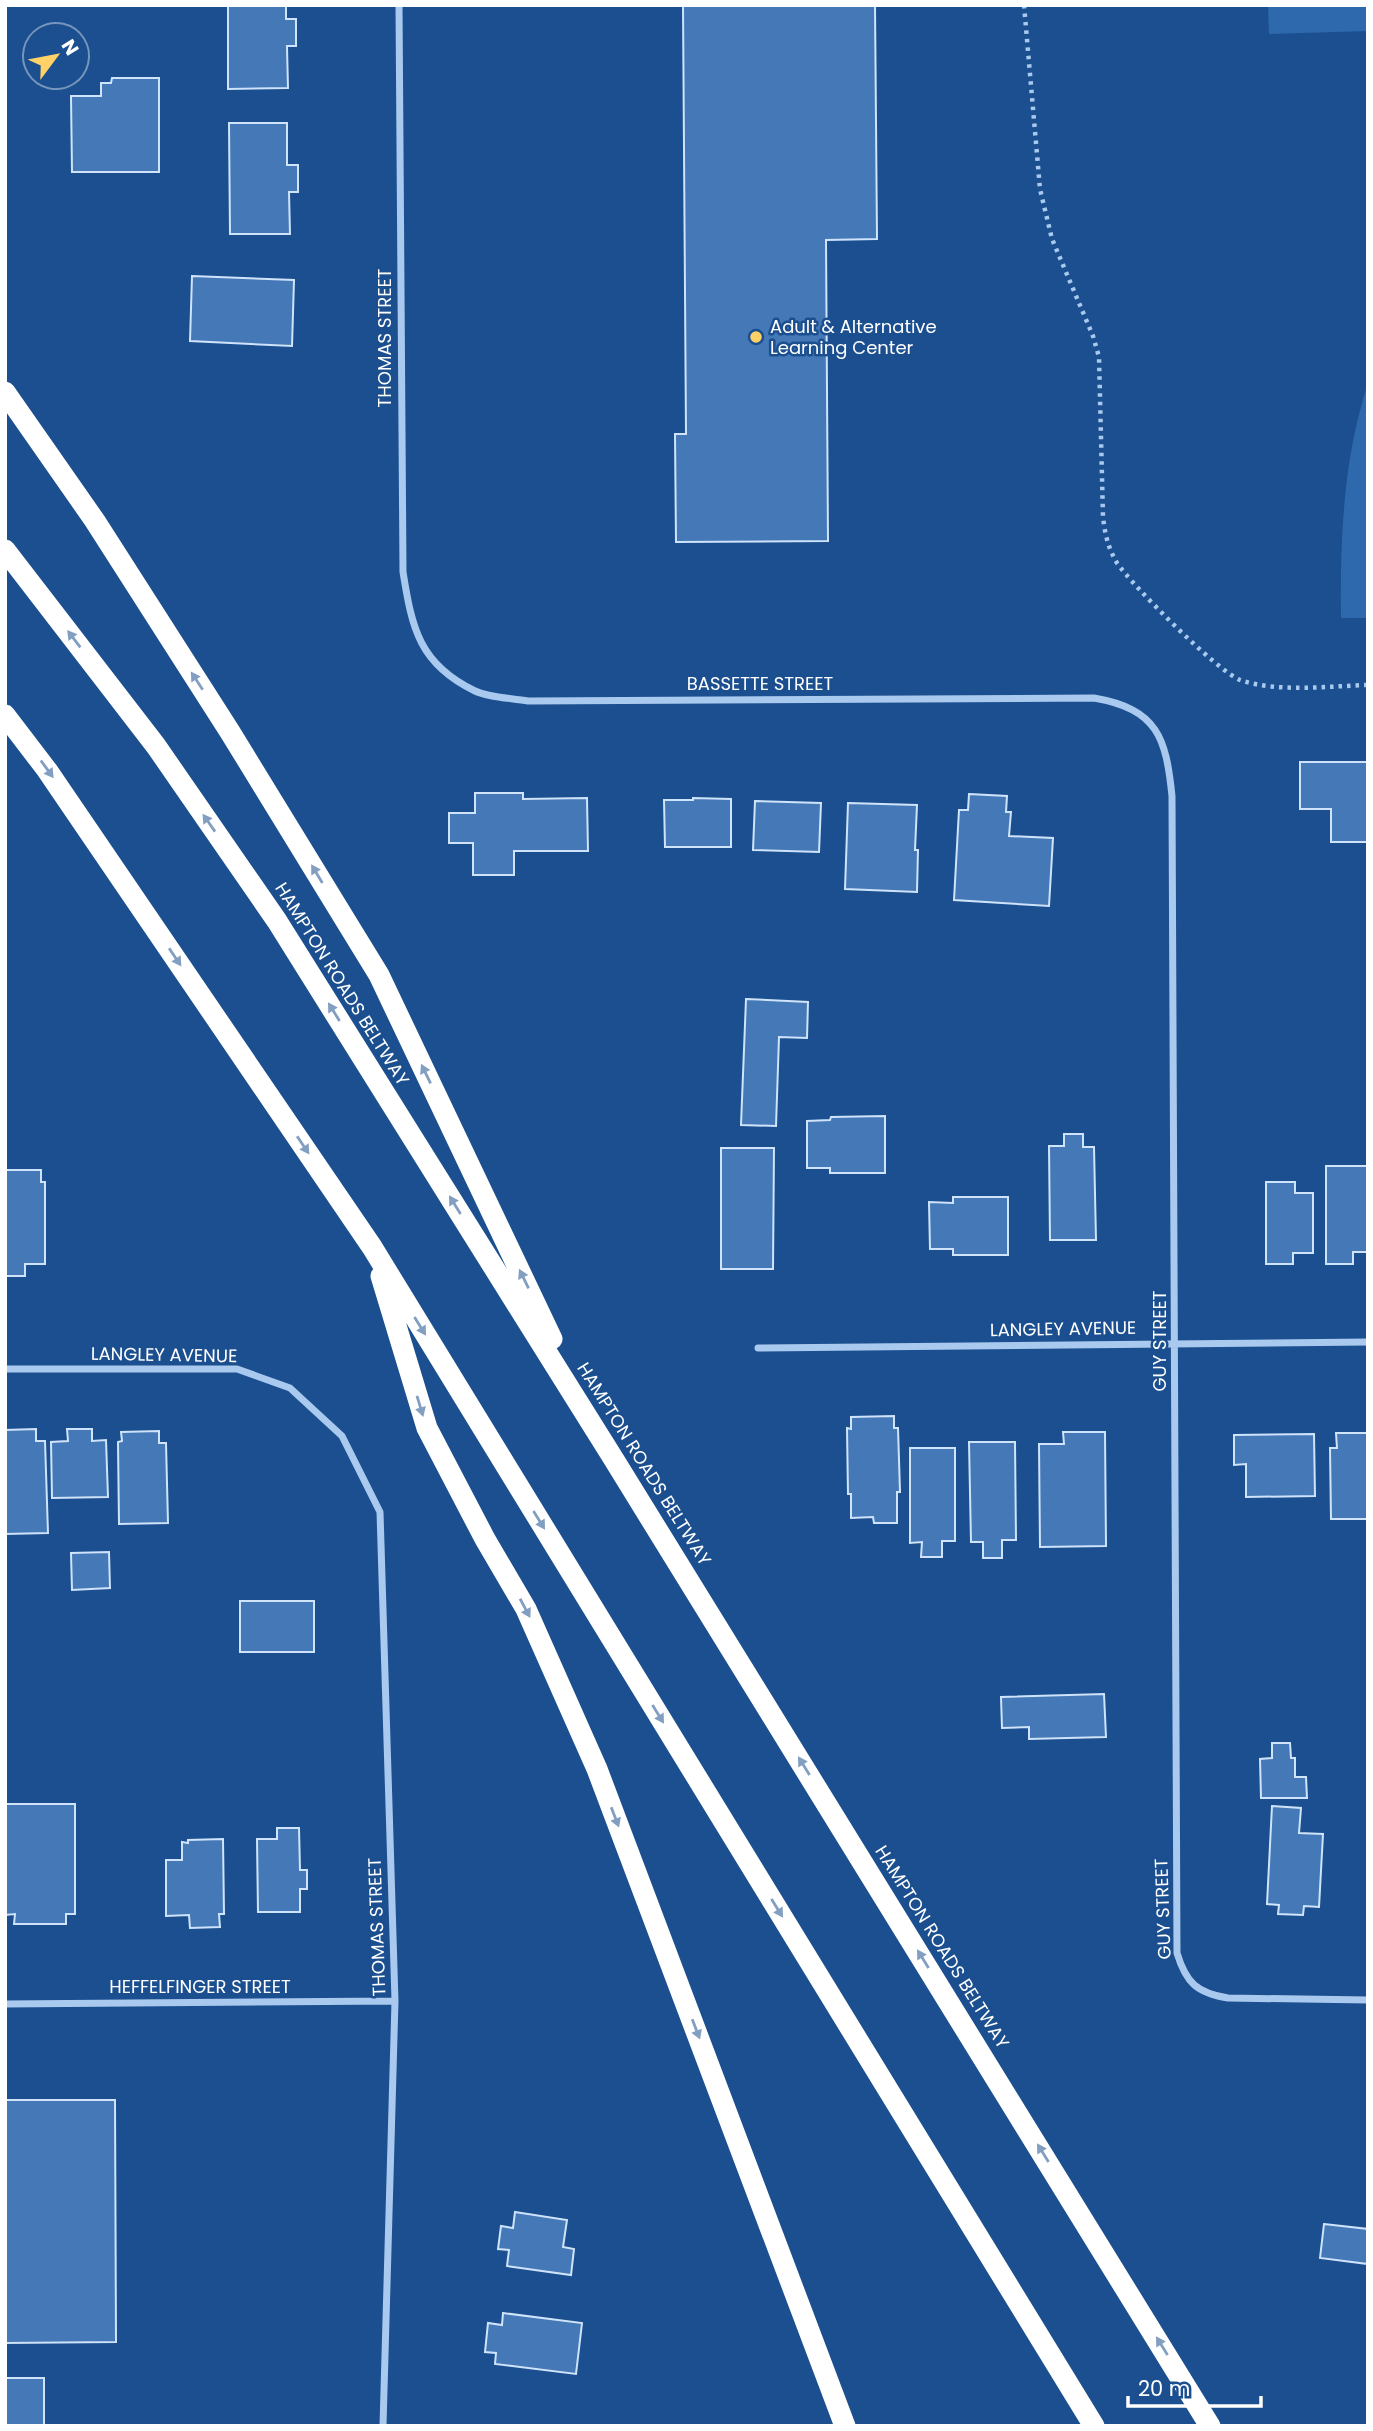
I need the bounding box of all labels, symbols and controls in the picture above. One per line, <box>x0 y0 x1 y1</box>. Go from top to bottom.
north arrow <box>21 21 91 91</box>
text: N <box>55 34 85 60</box>
street label: THOMAS STREET <box>372 268 397 407</box>
place label: Adult & Alternative Learning Center <box>770 314 937 360</box>
marker: Adult & Alternative Learning Center <box>748 329 764 345</box>
one-way arrow <box>67 631 82 649</box>
one-way arrow <box>191 671 204 690</box>
street label: BASSETTE STREET <box>687 671 834 696</box>
one-way arrow <box>39 760 53 778</box>
one-way arrow <box>202 814 216 832</box>
one-way arrow <box>311 865 323 884</box>
street label: HAMPTON ROADS BELTWAY <box>270 877 416 1090</box>
one-way arrow <box>169 947 182 967</box>
one-way arrow <box>328 1003 341 1022</box>
one-way arrow <box>420 1064 432 1084</box>
one-way arrow <box>296 1136 310 1154</box>
one-way arrow <box>449 1195 462 1215</box>
one-way arrow <box>518 1269 530 1289</box>
street label: GUY STREET <box>1147 1290 1172 1391</box>
street label: LANGLEY AVENUE <box>990 1315 1136 1342</box>
one-way arrow <box>414 1317 427 1336</box>
street label: LANGLEY AVENUE <box>91 1341 237 1368</box>
street label: HAMPTON ROADS BELTWAY <box>572 1357 718 1570</box>
one-way arrow <box>416 1396 426 1417</box>
one-way arrow <box>533 1511 546 1530</box>
one-way arrow <box>519 1598 530 1618</box>
one-way arrow <box>652 1705 665 1724</box>
one-way arrow <box>797 1756 810 1775</box>
one-way arrow <box>610 1806 621 1827</box>
street label: HAMPTON ROADS BELTWAY <box>870 1840 1016 2053</box>
street label: THOMAS STREET <box>362 1857 391 1997</box>
street label: GUY STREET <box>1148 1858 1177 1960</box>
one-way arrow <box>771 1899 783 1918</box>
one-way arrow <box>917 1950 930 1969</box>
street label: HEFFELFINGER STREET <box>109 1974 291 1999</box>
one-way arrow <box>690 2019 701 2040</box>
one-way arrow <box>1036 2143 1049 2162</box>
one-way arrow <box>1156 2337 1168 2356</box>
scale bar <box>1128 2364 1261 2408</box>
text: 20 m <box>1138 2374 1191 2403</box>

